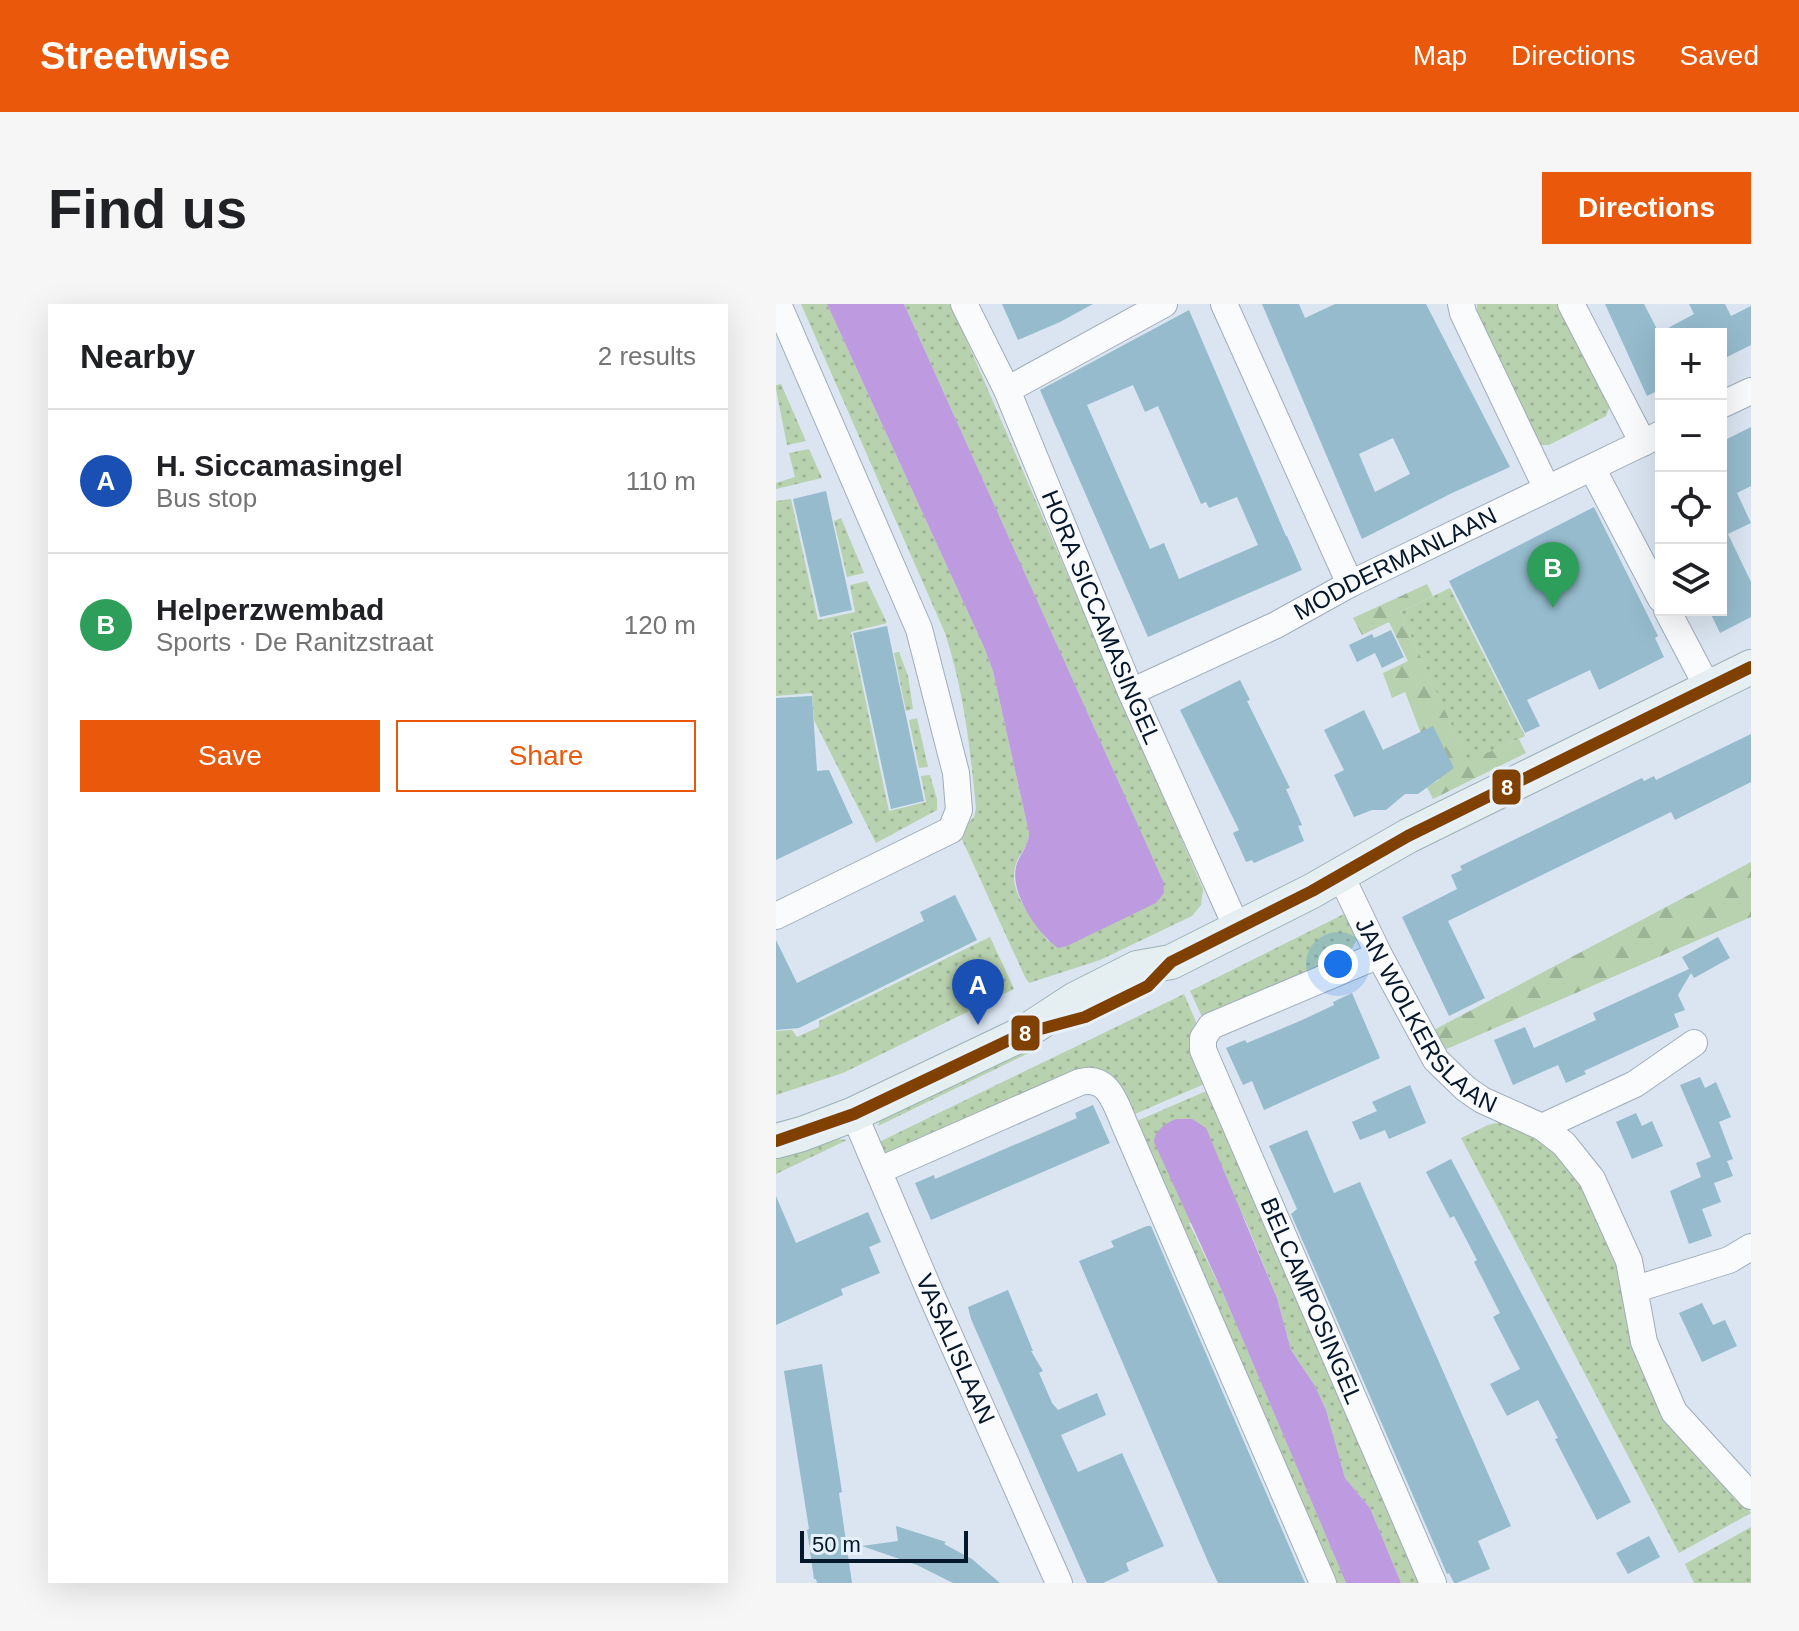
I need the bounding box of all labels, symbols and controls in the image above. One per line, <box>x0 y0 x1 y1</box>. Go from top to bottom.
text: Streetwise <box>40 35 230 77</box>
text: Map <box>1413 40 1467 71</box>
text: Directions <box>1511 40 1636 71</box>
text: Saved <box>1680 40 1759 71</box>
button: Directions <box>1542 172 1751 244</box>
text: Find us <box>48 177 247 240</box>
map controls <box>1655 328 1727 616</box>
button: + <box>1655 328 1727 400</box>
text: Nearby <box>80 337 195 375</box>
text: 2 results <box>598 341 696 371</box>
button: − <box>1655 400 1727 472</box>
text: H. Siccamasingel <box>156 449 403 482</box>
text: A <box>97 466 115 496</box>
text: 110 m <box>626 466 696 496</box>
button: locate <box>1655 472 1727 544</box>
text: Bus stop <box>156 483 257 513</box>
street label: HORA SICCAMASINGEL <box>1037 486 1167 748</box>
street label: MODDERMANLAAN <box>1289 501 1501 625</box>
pin: B <box>1527 542 1579 608</box>
button: layers <box>1655 544 1727 616</box>
text: Helperzwembad <box>156 593 384 626</box>
text: B <box>97 610 115 640</box>
text: 120 m <box>624 610 696 640</box>
text: Sports · De Ranitzstraat <box>156 627 433 657</box>
button: Save <box>80 720 380 792</box>
button: Share <box>396 720 696 792</box>
line badge: 8 <box>1491 768 1522 806</box>
text: 8 <box>1501 775 1513 800</box>
street label: JAN WOLKERSLAAN <box>1350 913 1501 1118</box>
your location <box>1318 944 1358 984</box>
pin: A <box>952 959 1004 1025</box>
line badge: 8 <box>1010 1014 1041 1052</box>
text: 8 <box>1019 1021 1031 1046</box>
street label: BELCAMPOSINGEL <box>1255 1194 1368 1408</box>
street label: VASALISLAAN <box>911 1270 1001 1428</box>
scale bar <box>800 1527 968 1563</box>
text: 50 m <box>812 1532 861 1557</box>

